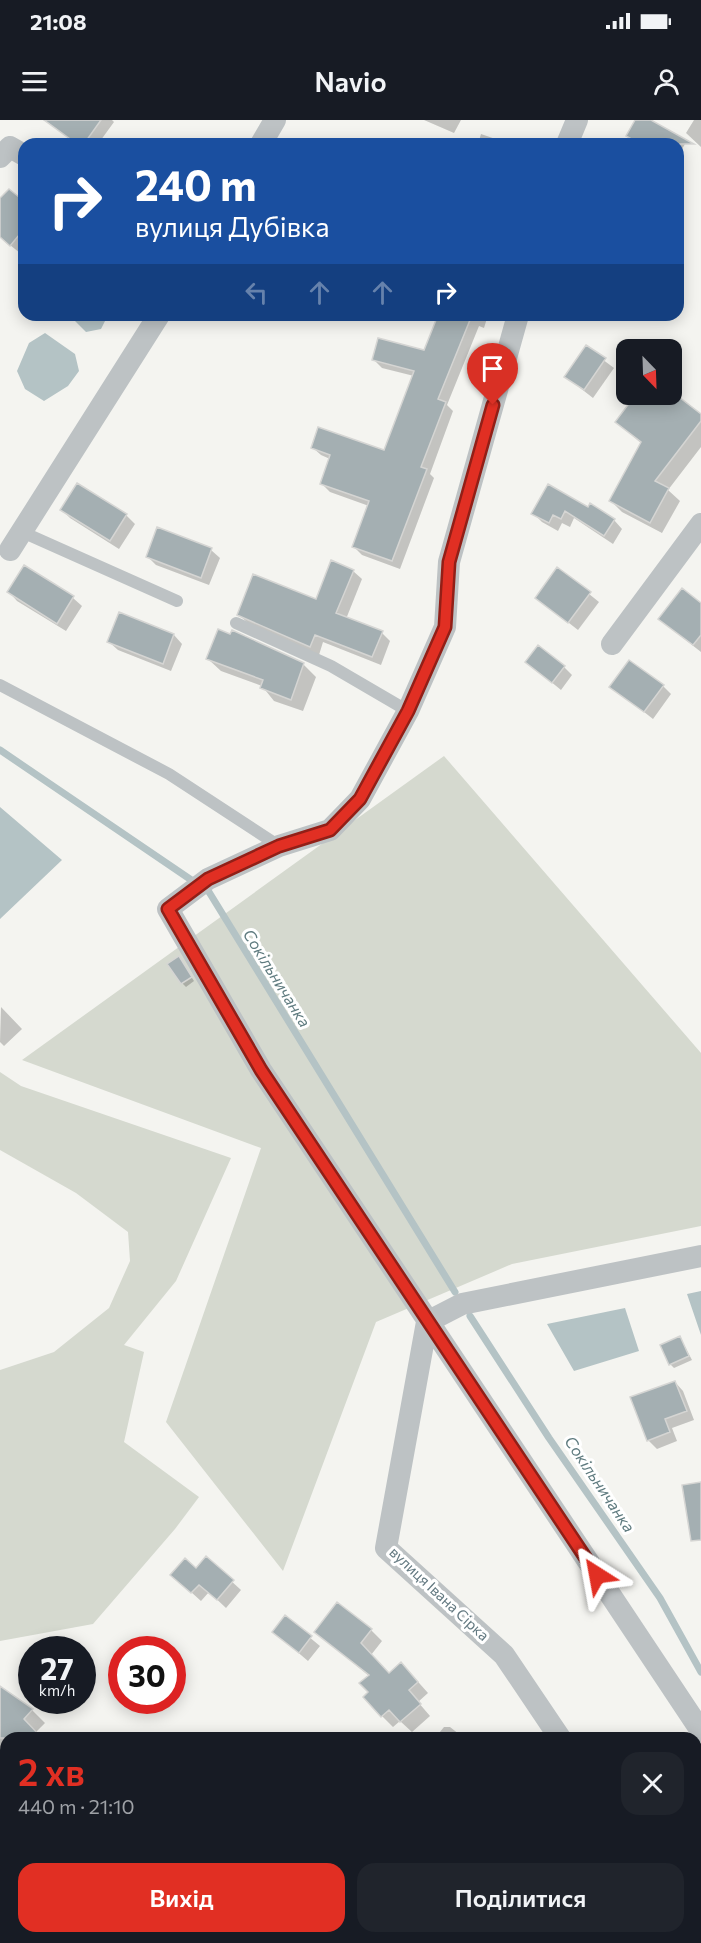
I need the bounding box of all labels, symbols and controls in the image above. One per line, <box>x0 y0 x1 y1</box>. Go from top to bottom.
text: 21:08 <box>30 8 87 35</box>
icon: menu <box>18 65 51 98</box>
text: Navio <box>314 65 387 98</box>
icon: person <box>650 65 683 98</box>
text: 240 m <box>135 158 257 210</box>
icon: right <box>36 162 114 240</box>
text: вулиця Дубівка <box>135 210 330 243</box>
icon: left <box>240 276 273 309</box>
icon: ahead <box>303 276 336 309</box>
icon: ahead <box>366 276 399 309</box>
icon: right <box>429 276 462 309</box>
north arrow <box>616 339 682 405</box>
map controls <box>616 339 682 405</box>
pin <box>467 343 518 405</box>
icon: arrive <box>476 352 509 385</box>
water label: Сокільничанка <box>240 925 315 1030</box>
water label: Сокільничанка <box>561 1432 640 1535</box>
street label: вулиця Івана Сірка <box>386 1542 493 1644</box>
position arrow <box>565 1543 629 1607</box>
speed limit sign: 30 <box>108 1636 186 1714</box>
text: 27 <box>40 1649 74 1686</box>
text: km/h <box>39 1681 75 1699</box>
text: 2 хв <box>18 1749 85 1793</box>
button: close <box>621 1752 684 1815</box>
text: 440 m · 21:10 <box>18 1794 135 1818</box>
button: Вихід <box>18 1863 345 1932</box>
button: Поділитися <box>357 1863 684 1932</box>

